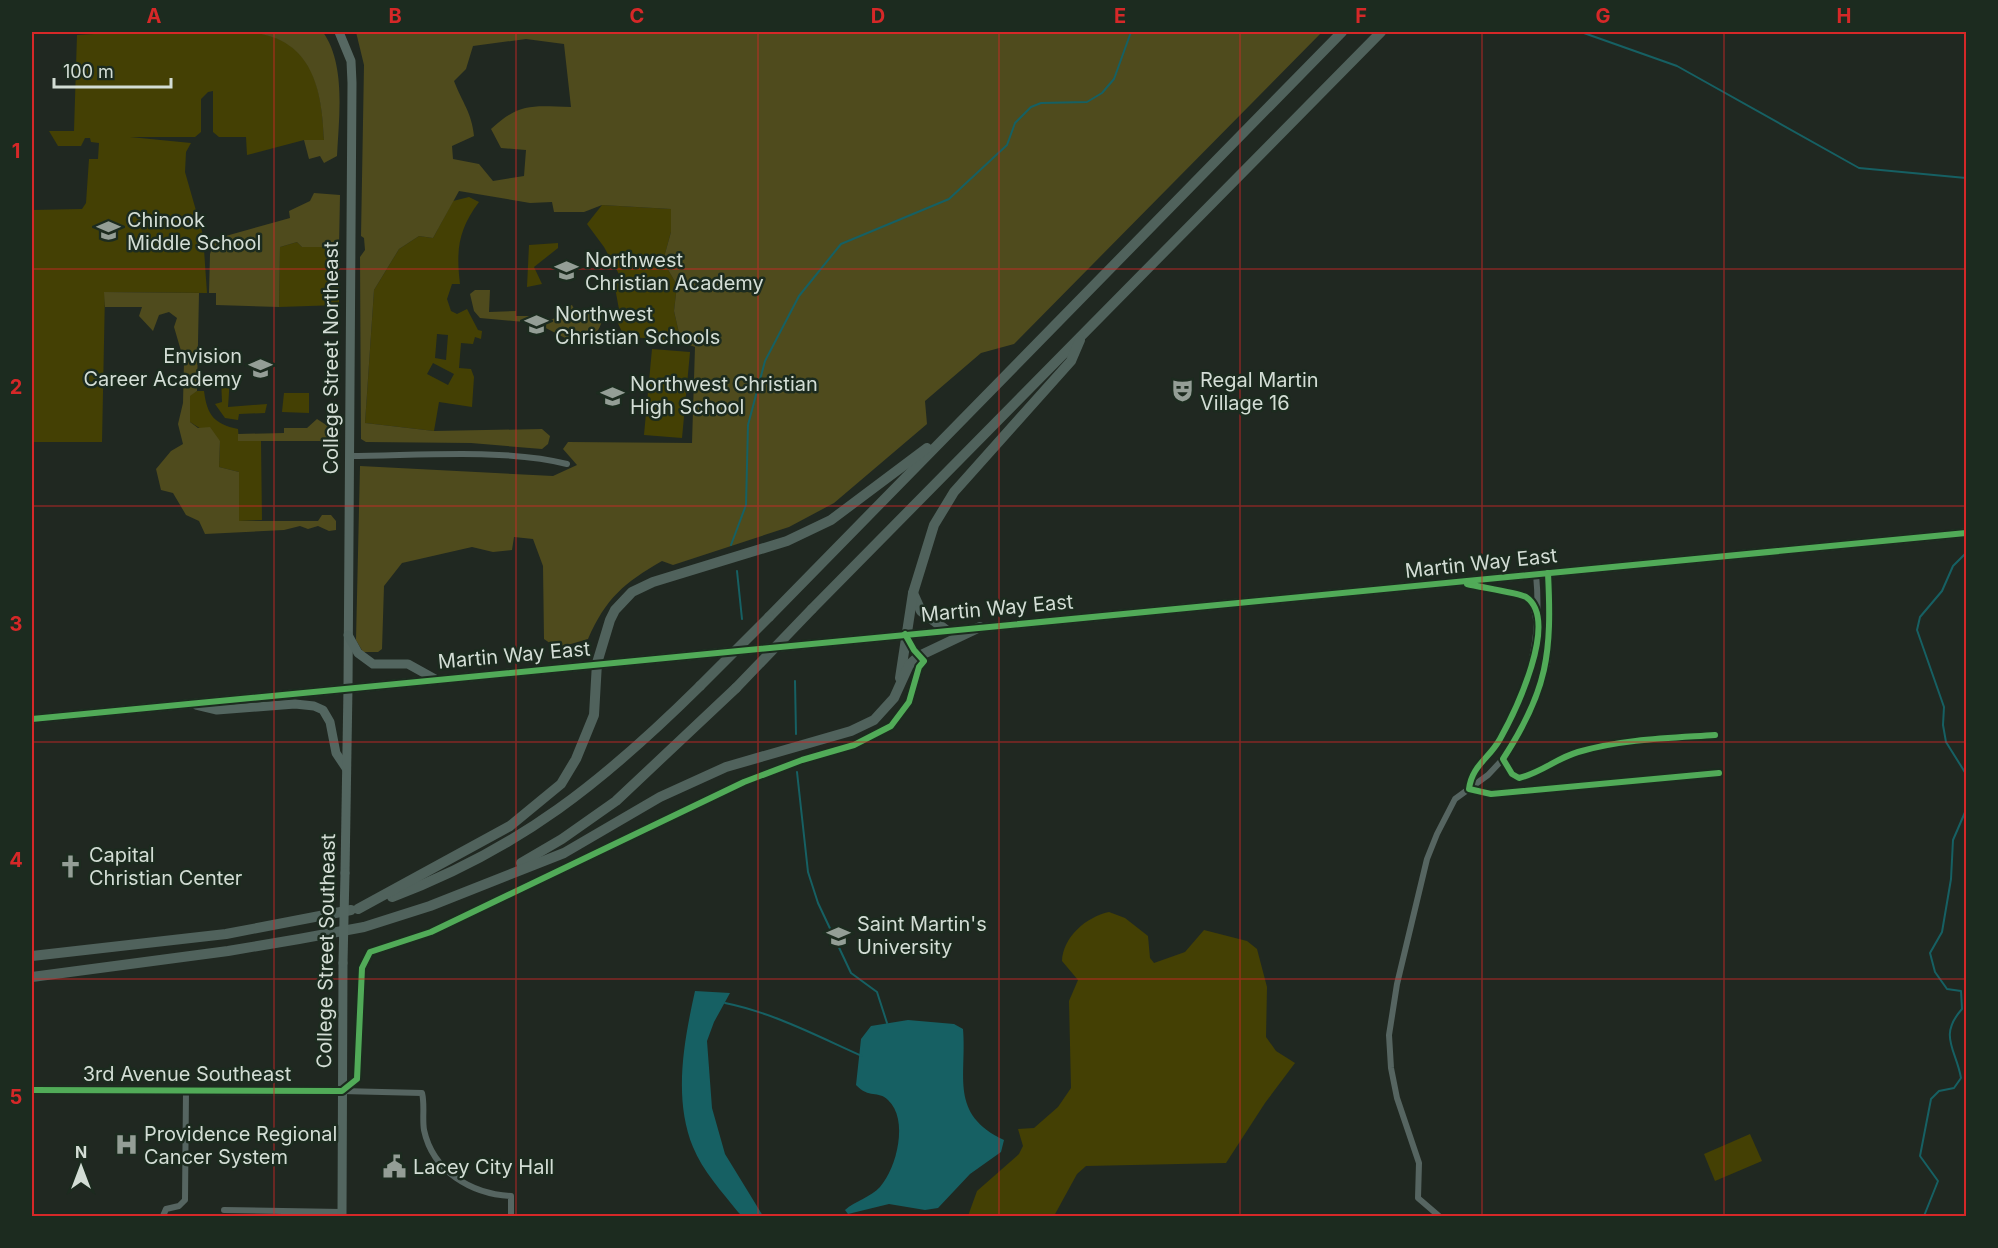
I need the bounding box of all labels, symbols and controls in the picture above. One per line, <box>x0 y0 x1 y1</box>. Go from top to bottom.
text: A <box>147 4 162 28</box>
text: B <box>388 4 402 28</box>
text: C <box>630 4 644 28</box>
text: D <box>871 4 885 28</box>
text: E <box>1114 4 1126 28</box>
text: F <box>1355 4 1367 28</box>
text: G <box>1595 4 1611 28</box>
text: H <box>1837 4 1851 28</box>
scale bar <box>54 51 171 89</box>
text: 100 m <box>63 61 114 82</box>
text: 1 <box>12 139 20 163</box>
place label: Chinook Middle School <box>127 208 261 255</box>
school or university icon: Chinook Middle School <box>96 218 122 244</box>
street label: College Street Northeast <box>319 241 343 475</box>
place label: Northwest Christian Academy <box>585 248 764 295</box>
school or university icon: Northwest Christian Academy <box>554 258 580 284</box>
place label: Northwest Christian Schools <box>555 302 720 349</box>
school or university icon: Northwest Christian Schools <box>524 312 550 338</box>
place label: Envision Career Academy <box>83 344 242 391</box>
school or university icon: Envision Career Academy <box>247 355 273 381</box>
place label: Regal Martin Village 16 <box>1200 368 1319 415</box>
place label: Northwest Christian High School <box>630 372 818 419</box>
text: 2 <box>10 375 22 399</box>
theatre icon: Regal Martin Village 16 <box>1169 378 1195 404</box>
school or university icon: Northwest Christian High School <box>599 383 625 409</box>
street label: Martin Way East <box>1404 543 1559 583</box>
street label: Martin Way East <box>920 589 1075 627</box>
text: 3 <box>10 612 22 636</box>
street label: Martin Way East <box>437 636 592 674</box>
street label: College Street Southeast <box>312 833 340 1069</box>
place label: Capital Christian Center <box>89 843 243 890</box>
text: 4 <box>9 848 23 872</box>
church icon: Capital Christian Center <box>58 853 84 879</box>
place label: Saint Martin's University <box>857 912 987 959</box>
school or university icon: Saint Martin's University <box>826 923 852 949</box>
street label: 3rd Avenue Southeast <box>83 1062 292 1086</box>
text: 5 <box>10 1085 22 1109</box>
place label: Providence Regional Cancer System <box>144 1122 337 1169</box>
hospital icon: Providence Regional Cancer System <box>113 1132 139 1158</box>
north arrow <box>51 1137 111 1197</box>
text: N <box>75 1142 87 1162</box>
public building icon: Lacey City Hall <box>382 1154 408 1180</box>
place label: Lacey City Hall <box>413 1155 554 1179</box>

